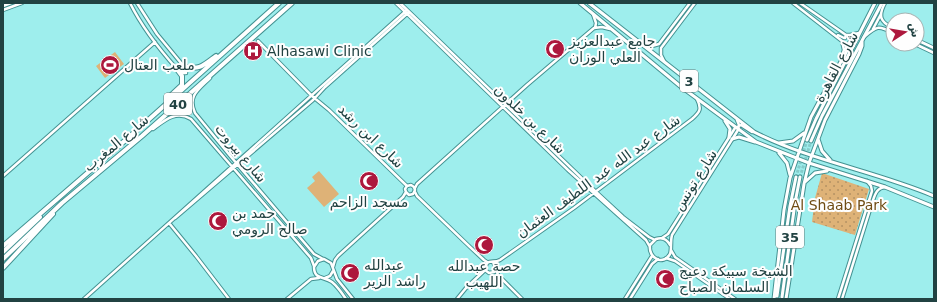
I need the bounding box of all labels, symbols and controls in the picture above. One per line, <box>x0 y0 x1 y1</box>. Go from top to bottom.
north arrow <box>885 12 925 52</box>
text: ش <box>906 21 922 39</box>
street label: شارع القاهرة <box>811 29 862 105</box>
place label: جامع عبدالعزيز العلي الوزان <box>568 33 656 66</box>
mosque icon: جامع عبدالعزيز العلي الوزان <box>544 38 566 60</box>
hospital icon: Alhasawi Clinic <box>242 40 264 62</box>
place label: Alhasawi Clinic <box>267 43 372 59</box>
sports icon: ملعب العتال <box>99 54 121 76</box>
place label: ملعب العتال <box>124 57 195 73</box>
road number: 3 <box>680 70 698 92</box>
street label: شارع بن خلدون <box>491 81 569 158</box>
road number: 40 <box>164 93 192 115</box>
street label: شارع ابن رشد <box>334 101 407 172</box>
street label: شارع المغرب <box>80 111 152 175</box>
street label: شارع عبد الله عبد اللطيف العثمان <box>513 111 683 242</box>
street label: شارع بيروت <box>211 121 270 186</box>
street label: شارع تونس <box>670 147 721 214</box>
mosque icon: مسجد الزاحم <box>358 170 380 192</box>
place label: مسجد الزاحم <box>330 194 408 211</box>
park label: Al Shaab Park <box>791 197 888 213</box>
place label: حمد بن صالح الرومي <box>232 205 308 238</box>
mosque icon: حمد بن صالح الرومي <box>207 210 229 232</box>
road number: 35 <box>776 226 804 248</box>
mosque icon: حصة عبدالله اللهيب <box>473 234 495 256</box>
place label: عبدالله راشد الزير <box>363 257 426 290</box>
place label: حصة عبدالله اللهيب <box>448 258 520 291</box>
mosque icon: عبدالله راشد الزير <box>339 262 361 284</box>
place label: الشيخة سبيكة دعيج السلمان الصباح <box>679 263 793 296</box>
mosque icon: الشيخة سبيكة دعيج السلمان الصباح <box>654 268 676 290</box>

